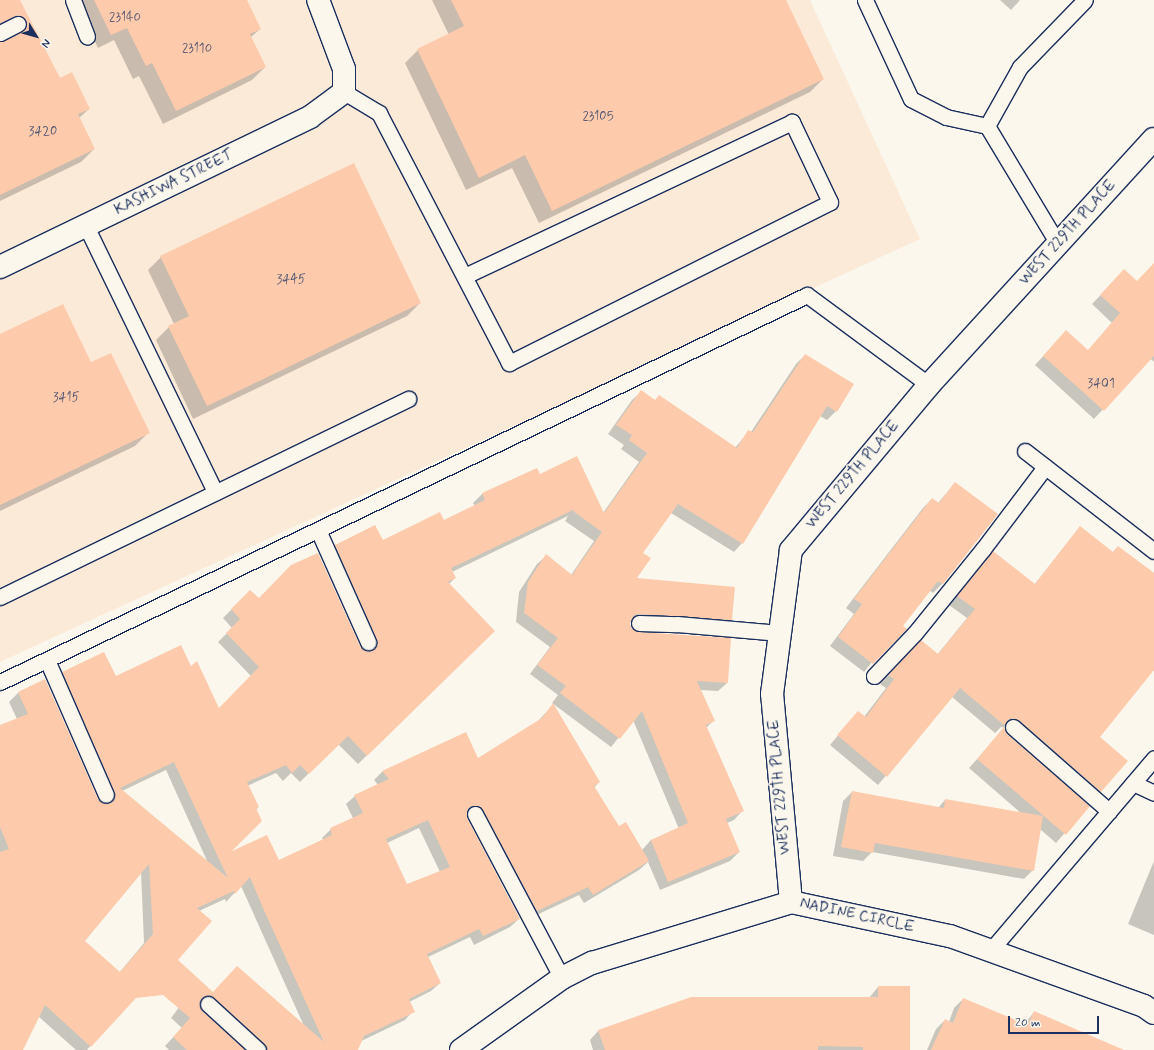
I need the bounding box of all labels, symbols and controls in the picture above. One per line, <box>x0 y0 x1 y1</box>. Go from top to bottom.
house number: 23140 <box>109 10 141 26</box>
north arrow <box>16 16 56 56</box>
text: N <box>38 36 53 50</box>
house number: 23110 <box>182 41 212 57</box>
house number: 23105 <box>582 109 614 125</box>
house number: 3420 <box>29 124 57 140</box>
street label: KASHIWA STREET <box>111 146 237 220</box>
street label: WEST 229TH PLACE <box>1016 177 1120 289</box>
house number: 3445 <box>276 272 306 288</box>
house number: 3401 <box>1087 376 1115 392</box>
house number: 3415 <box>53 390 79 406</box>
street label: WEST 229TH PLACE <box>803 418 903 532</box>
street label: WEST 229TH PLACE <box>765 719 795 855</box>
street label: NADINE CIRCLE <box>798 895 916 937</box>
scale bar <box>1010 1008 1101 1034</box>
text: 20 m <box>1015 1015 1041 1031</box>

